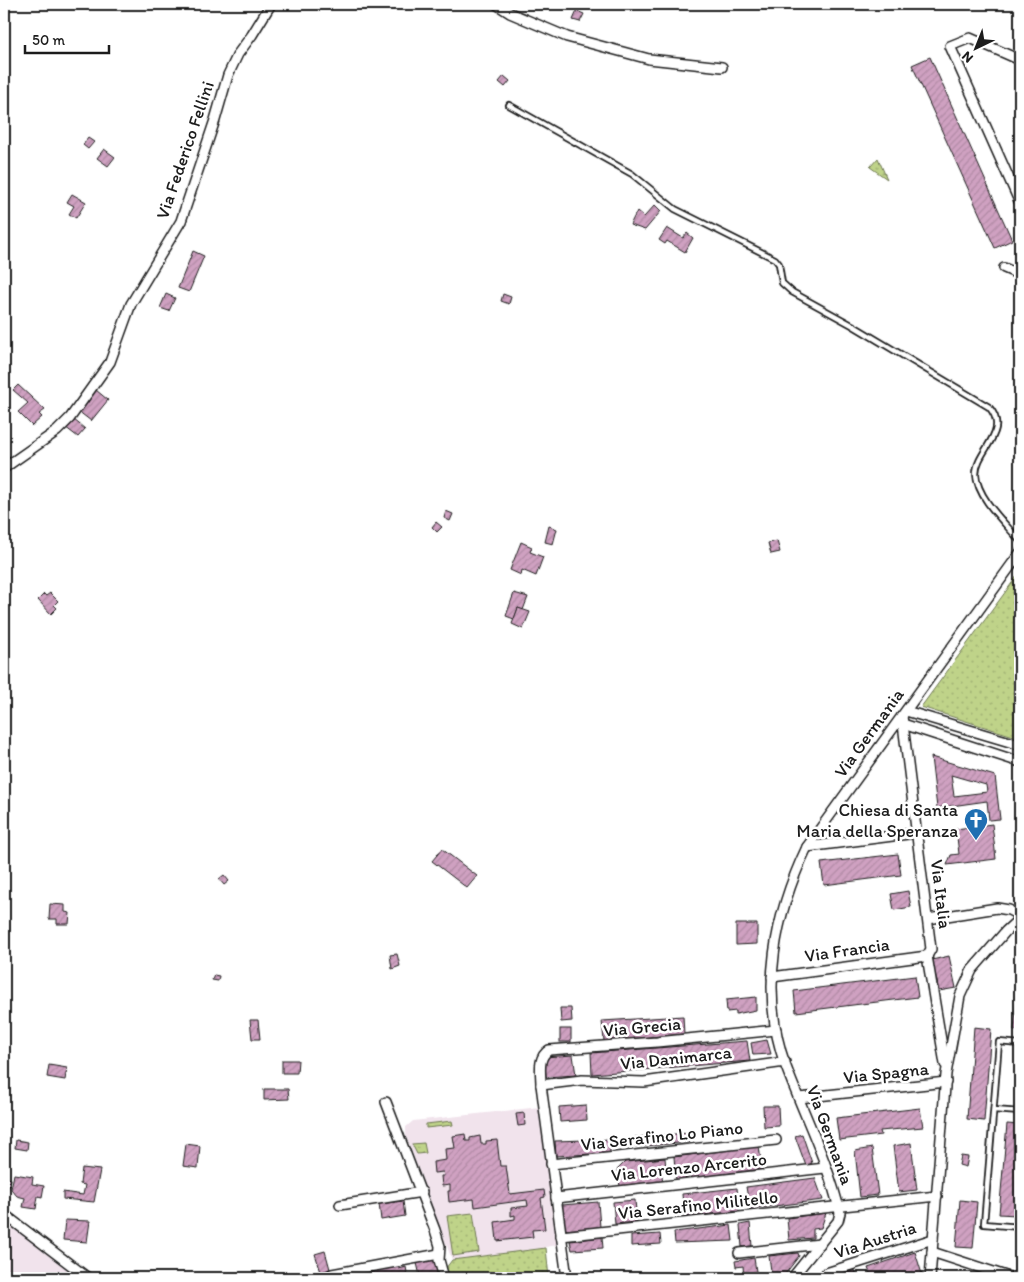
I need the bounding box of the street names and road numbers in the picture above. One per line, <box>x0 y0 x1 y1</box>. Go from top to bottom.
street label: Via Federico Fellini <box>151 78 219 222</box>
street label: Via Germania <box>829 684 909 782</box>
street label: Via Italia <box>926 858 956 930</box>
street label: Via Francia <box>803 933 891 967</box>
street label: Via Grecia <box>602 1013 682 1041</box>
street label: Via Danimarca <box>619 1041 733 1075</box>
street label: Via Spagna <box>842 1058 930 1088</box>
street label: Via Germania <box>802 1082 858 1188</box>
street label: Via Serafino Lo Piano <box>580 1117 744 1155</box>
street label: Via Lorenzo Arcerito <box>610 1148 768 1186</box>
street label: Via Serafino Militello <box>617 1186 779 1224</box>
street label: Via Austria <box>831 1216 919 1264</box>

